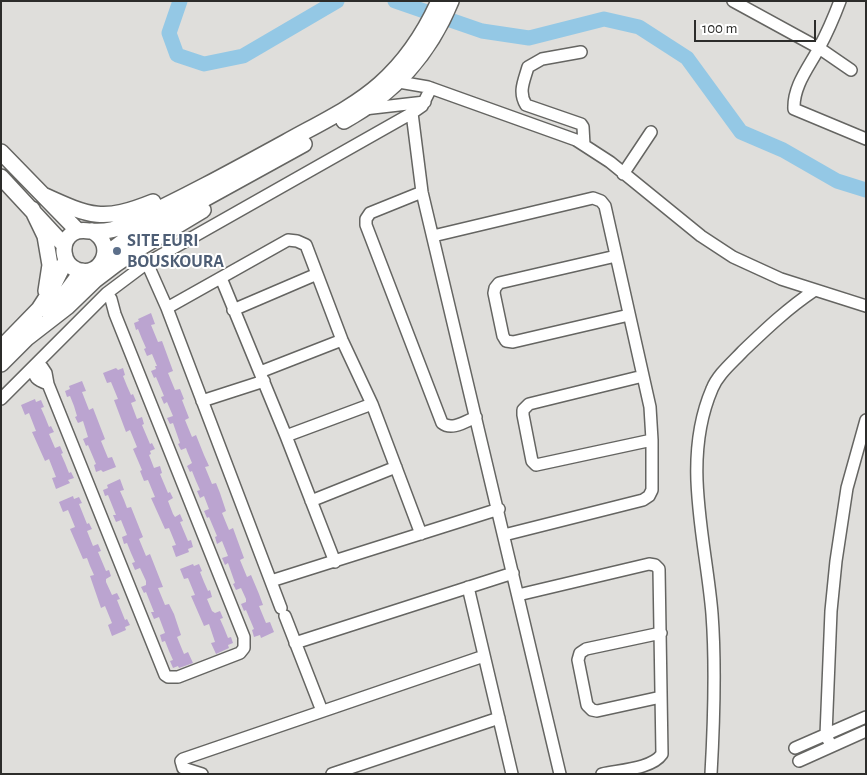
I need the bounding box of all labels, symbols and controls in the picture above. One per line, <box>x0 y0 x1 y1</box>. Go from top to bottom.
scale bar <box>697 10 820 42</box>
text: 100 m <box>702 21 737 36</box>
place label: SITE EURI BOUSKOURA <box>127 230 224 272</box>
marker: SITE EURI BOUSKOURA <box>111 245 123 257</box>

